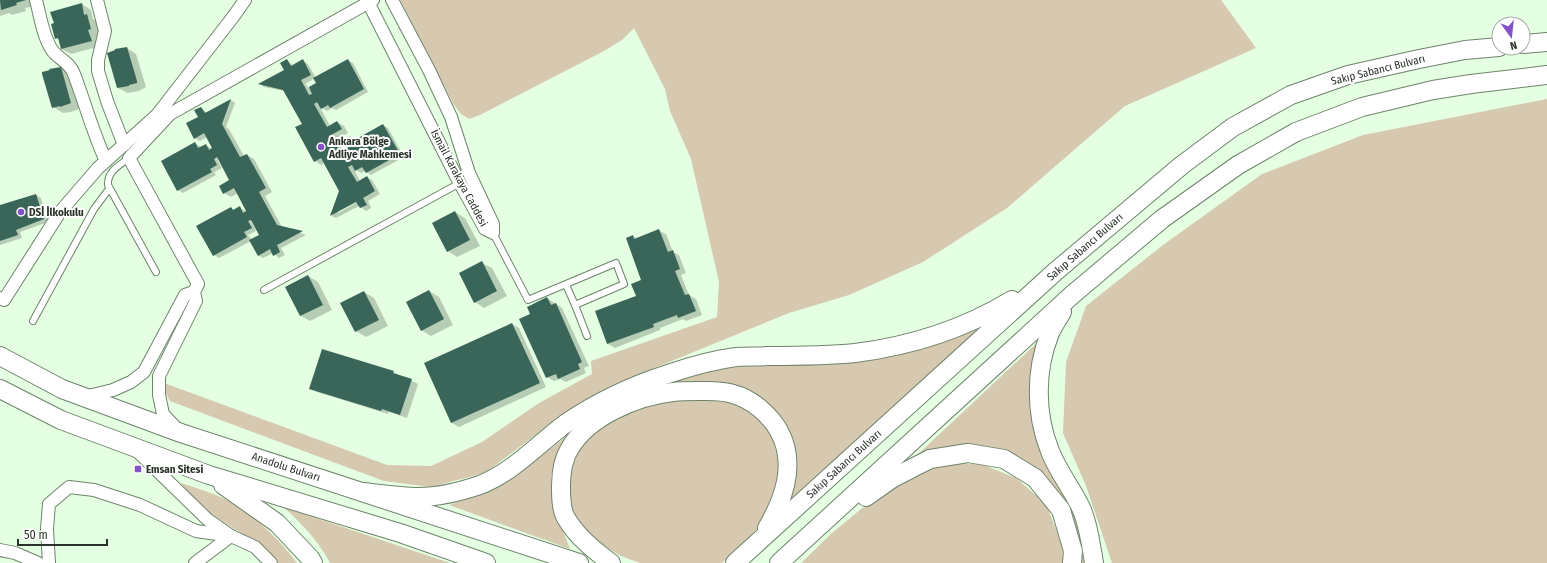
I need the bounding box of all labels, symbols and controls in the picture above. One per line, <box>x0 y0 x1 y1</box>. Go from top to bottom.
north arrow <box>1491 16 1531 56</box>
text: N <box>1509 38 1518 52</box>
street label: Sakıp Sabancı Bulvarı <box>1330 52 1426 88</box>
street label: İsmail Karakaya Caddesi <box>428 127 491 229</box>
place label: Ankara Bölge Adliye Mahkemesi <box>328 135 412 161</box>
marker: Ankara Bölge Adliye Mahkemesi <box>316 142 326 152</box>
place label: DSİ İlkokulu <box>29 206 84 219</box>
marker: DSİ İlkokulu <box>16 207 26 217</box>
street label: Sakıp Sabancı Bulvarı <box>1044 210 1126 284</box>
street label: Sakıp Sabancı Bulvarı <box>804 427 884 501</box>
street label: Anadolu Bulvarı <box>250 450 322 484</box>
place label: Emsan Sitesi <box>146 463 203 476</box>
marker: Emsan Sitesi <box>133 464 143 474</box>
scale bar <box>18 521 107 547</box>
text: 50 m <box>24 528 48 542</box>

